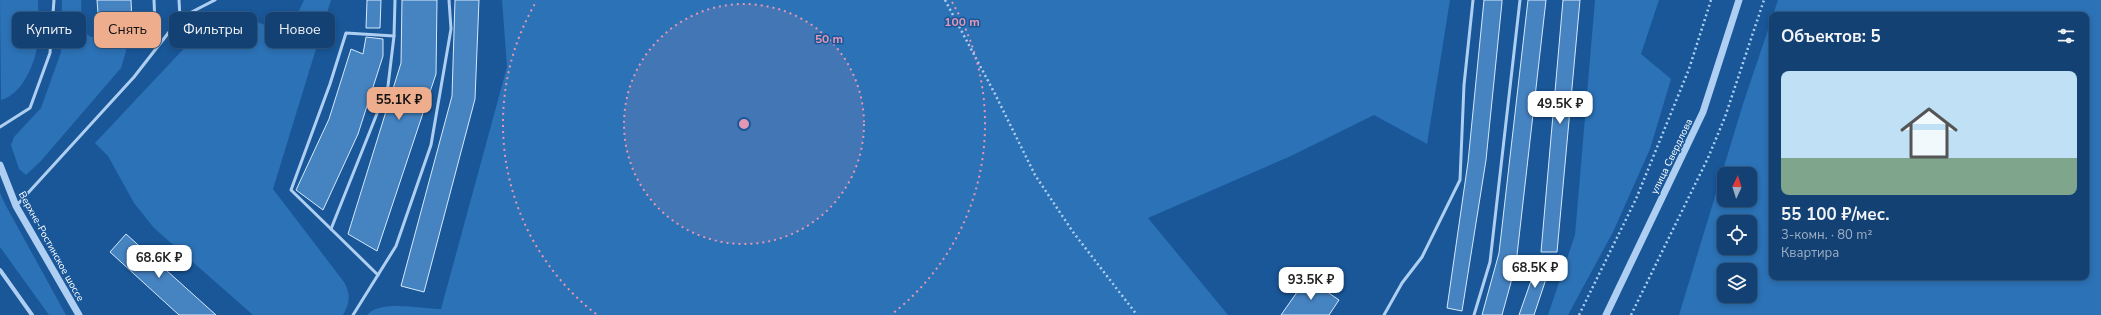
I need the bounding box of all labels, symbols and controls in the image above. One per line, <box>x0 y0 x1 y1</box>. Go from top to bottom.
chip: Купить <box>12 12 86 48</box>
chip: Снять <box>94 12 161 48</box>
chip: Фильтры <box>169 12 257 48</box>
chip: Новое <box>265 12 335 48</box>
text: 100 m <box>944 14 980 30</box>
text: Объектов: 5 <box>1781 25 1881 48</box>
icon: filters <box>2055 25 2077 47</box>
text: 50 m <box>815 31 843 47</box>
pin: 55.1K ₽ <box>362 87 436 121</box>
text: 55.1K ₽ <box>376 91 422 109</box>
pin: 49.5K ₽ <box>1523 91 1597 125</box>
text: 49.5K ₽ <box>1537 95 1583 113</box>
icon: home <box>1893 97 1965 169</box>
street label: улица Свердлова <box>1648 116 1696 196</box>
centre of rings <box>737 117 751 131</box>
north arrow <box>1717 167 1757 207</box>
map controls <box>1717 167 1757 303</box>
street label: Верхне-Ростинское шоссе <box>15 189 87 304</box>
text: 55 100 ₽/мес. <box>1781 203 1889 226</box>
button: locate <box>1717 215 1757 255</box>
text: 3-комн. · 80 m² <box>1781 226 1872 244</box>
text: Квартира <box>1781 244 1839 262</box>
pin: 68.6K ₽ <box>122 245 196 279</box>
text: 68.6K ₽ <box>136 249 182 267</box>
pin: 68.5K ₽ <box>1498 255 1572 289</box>
text: 68.5K ₽ <box>1512 259 1558 277</box>
button: layers <box>1717 263 1757 303</box>
pin: 93.5K ₽ <box>1274 267 1348 301</box>
text: 93.5K ₽ <box>1288 271 1334 289</box>

